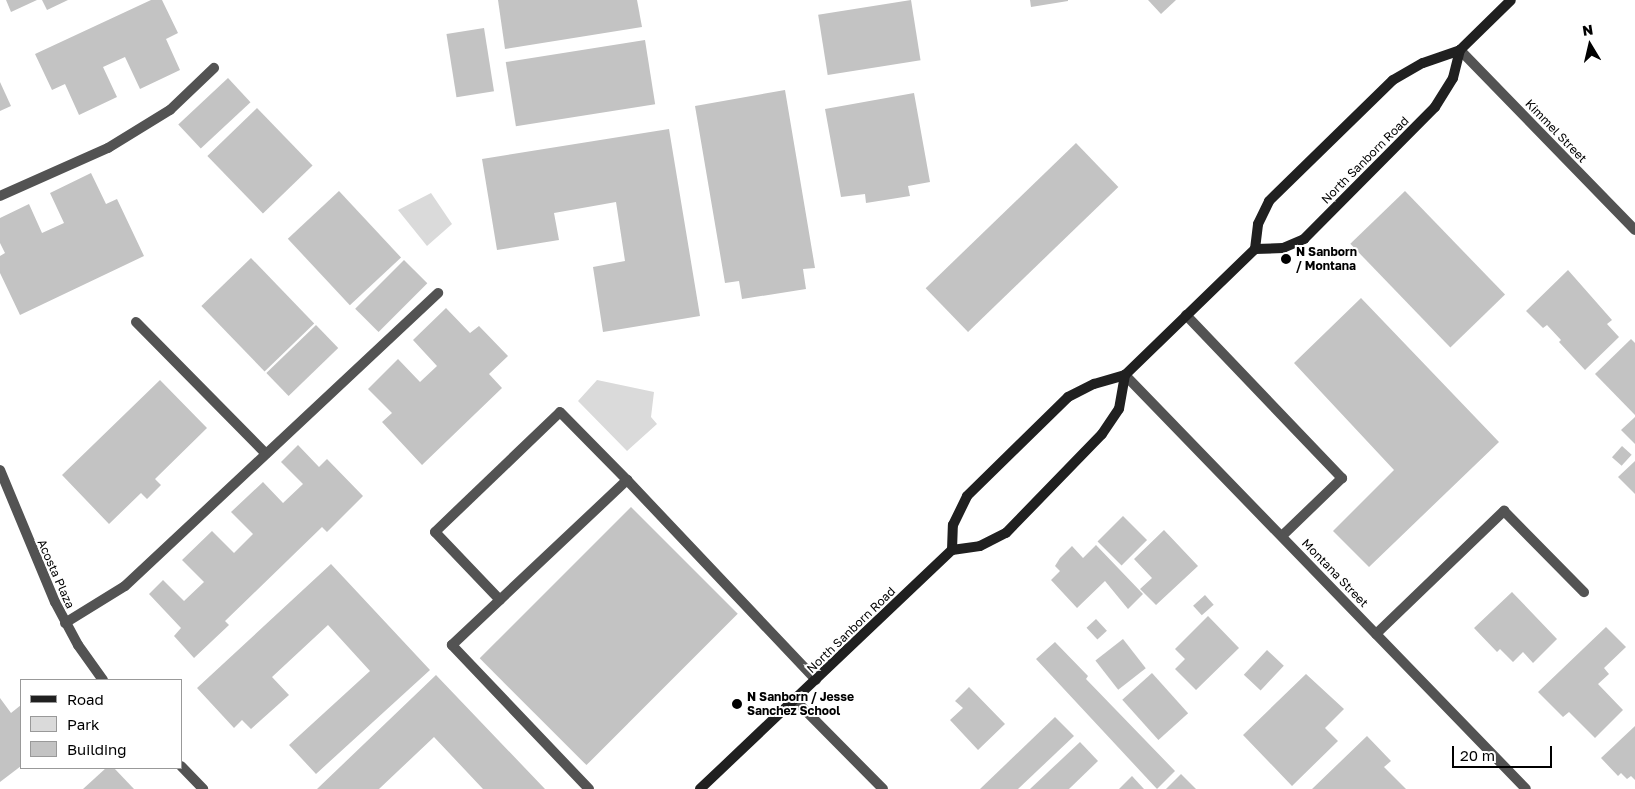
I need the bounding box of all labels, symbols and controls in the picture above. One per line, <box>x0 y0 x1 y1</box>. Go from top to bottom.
north arrow <box>1565 20 1615 70</box>
text: N <box>1581 20 1594 39</box>
street label: Kimmel Street <box>1522 96 1590 166</box>
street label: North Sanborn Road <box>1318 113 1412 207</box>
place label: N Sanborn / Montana <box>1296 245 1357 273</box>
marker: N Sanborn / Montana <box>1280 253 1292 265</box>
street label: Montana Street <box>1299 536 1371 610</box>
street label: Acosta Plaza <box>34 537 78 611</box>
street label: North Sanborn Road <box>804 584 898 676</box>
legend <box>20 679 182 769</box>
text: Road <box>67 690 104 708</box>
place label: N Sanborn / Jesse Sanchez School <box>747 690 854 718</box>
marker: N Sanborn / Jesse Sanchez School <box>731 698 743 710</box>
text: Park <box>67 715 99 733</box>
scale bar <box>1455 736 1555 768</box>
text: Building <box>67 740 127 758</box>
text: 20 m <box>1460 746 1495 764</box>

